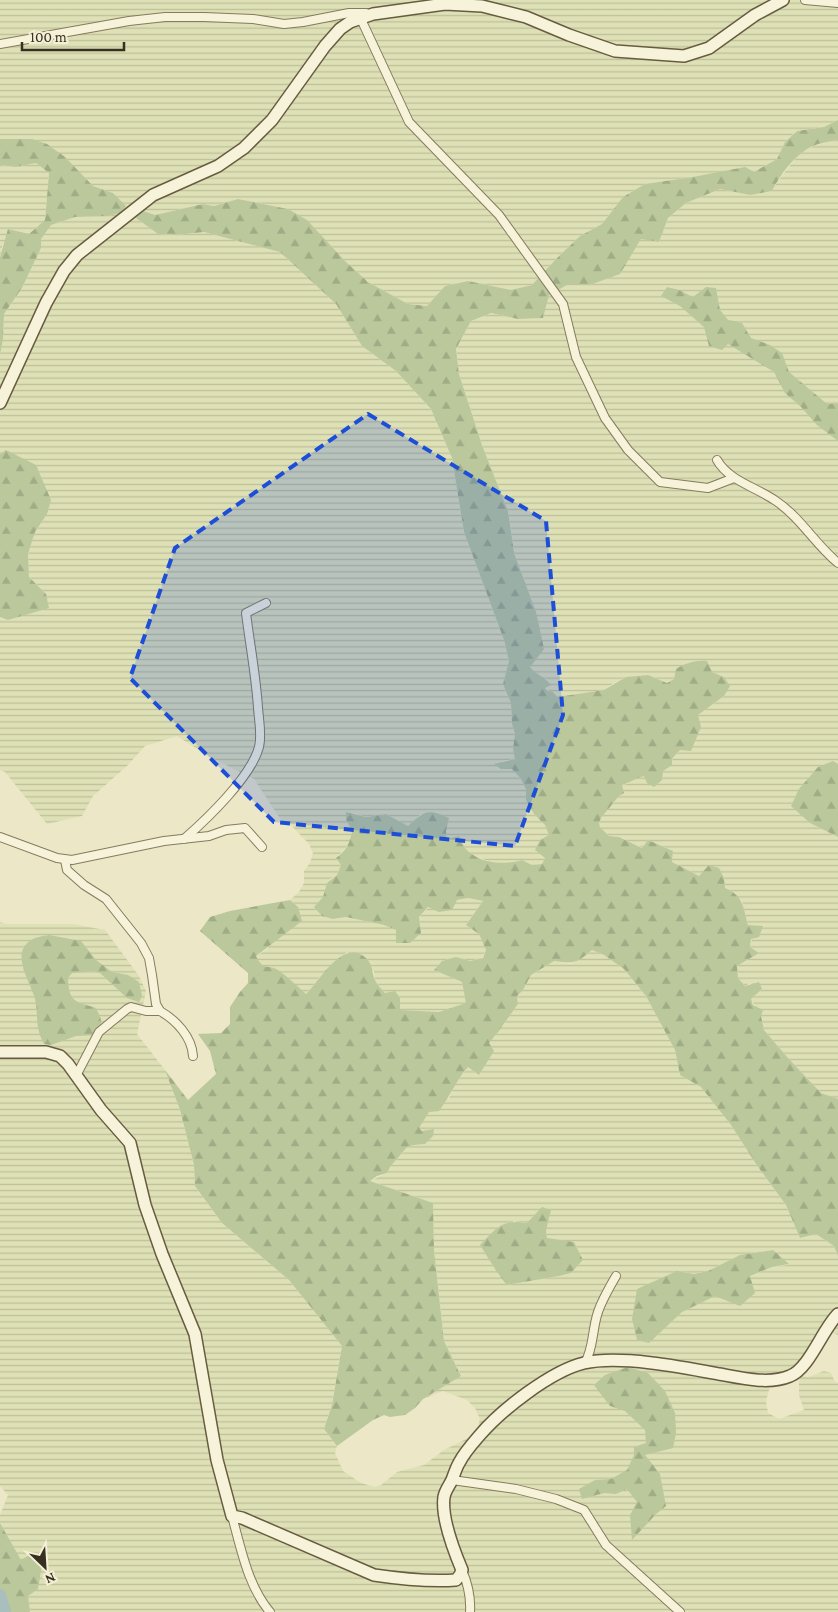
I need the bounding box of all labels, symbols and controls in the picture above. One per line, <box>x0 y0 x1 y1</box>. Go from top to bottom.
scale bar <box>22 20 125 52</box>
text: 100 m <box>30 29 67 45</box>
north arrow <box>20 1542 70 1592</box>
text: N <box>42 1570 58 1588</box>

